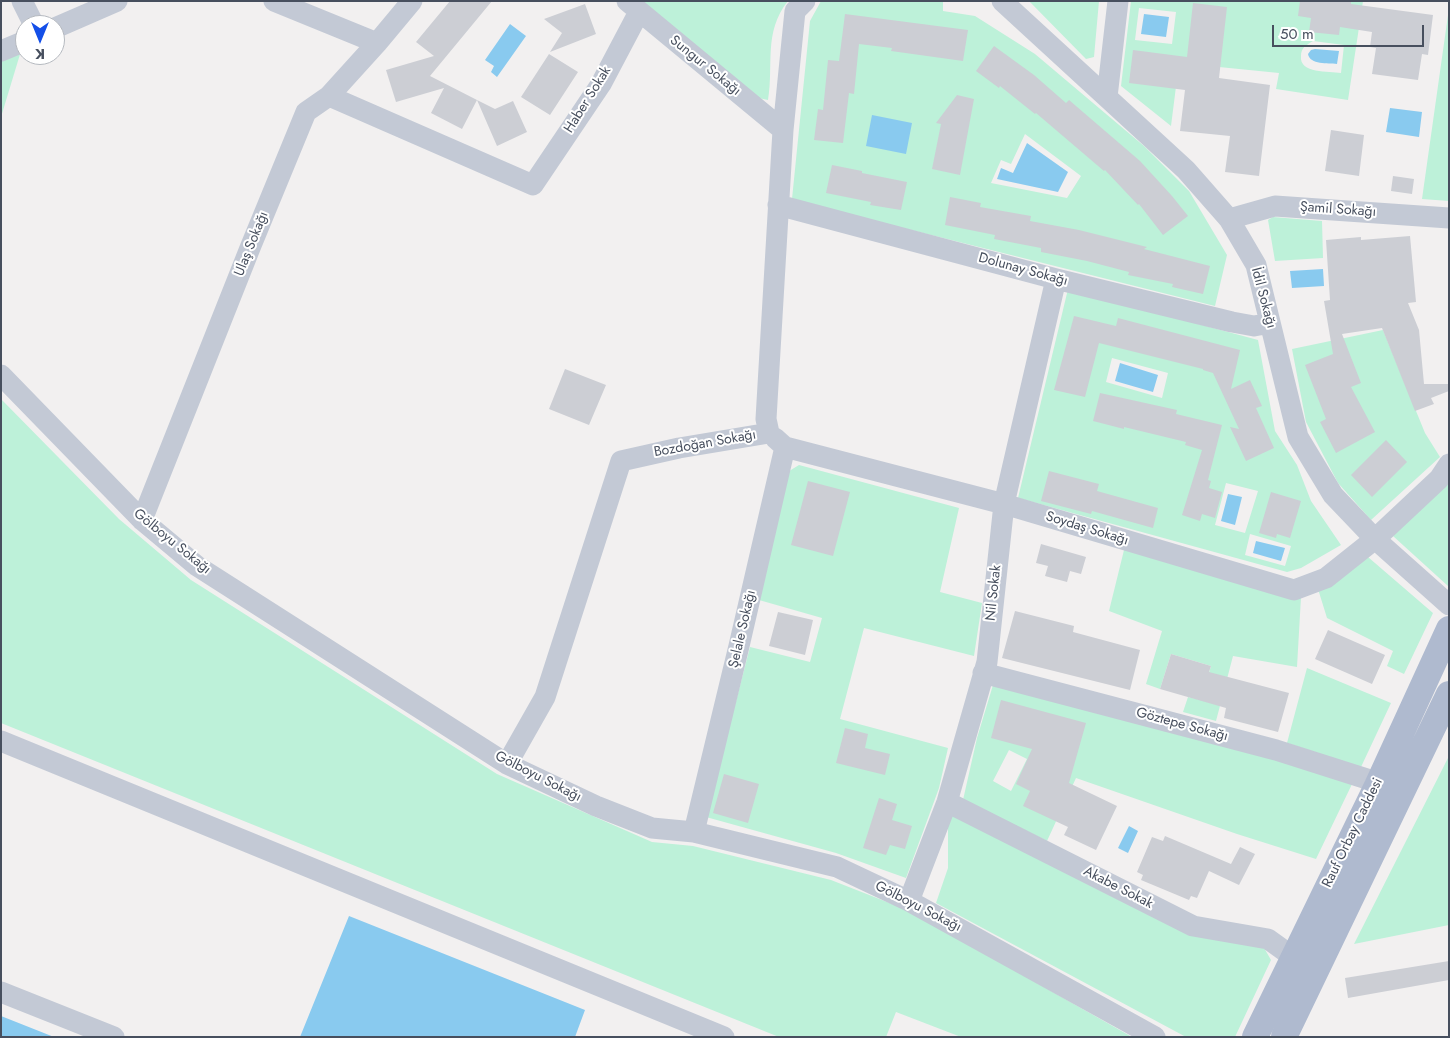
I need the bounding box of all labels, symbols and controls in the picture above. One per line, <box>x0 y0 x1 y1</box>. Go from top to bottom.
north arrow <box>15 15 65 65</box>
scale bar <box>1275 15 1428 47</box>
text: 50 m <box>1280 23 1314 45</box>
street label: Sungur Sokağı <box>666 32 744 100</box>
text: K <box>35 44 45 64</box>
street label: Haber Sokak <box>561 64 615 136</box>
street label: Şamil Sokağı <box>1299 199 1377 221</box>
street label: Ulaş Sokağı <box>231 209 273 279</box>
street label: Dolunay Sokağı <box>976 250 1070 290</box>
street label: İdil Sokağı <box>1247 266 1279 330</box>
street label: Bozdoğan Sokağı <box>653 427 757 461</box>
street label: Gölboyu Sokağı <box>130 506 214 578</box>
street label: Soydaş Sokağı <box>1044 508 1130 550</box>
street label: Nil Sokak <box>983 564 1005 622</box>
street label: Şelale Sokağı <box>726 588 760 670</box>
street label: Göztepe Sokağı <box>1134 705 1230 745</box>
street label: Gölboyu Sokağı <box>492 748 584 806</box>
street label: Rauf Orbay Caddesi <box>1319 775 1387 891</box>
street label: Akabe Sokak <box>1080 863 1156 913</box>
street label: Gölboyu Sokağı <box>872 878 964 936</box>

